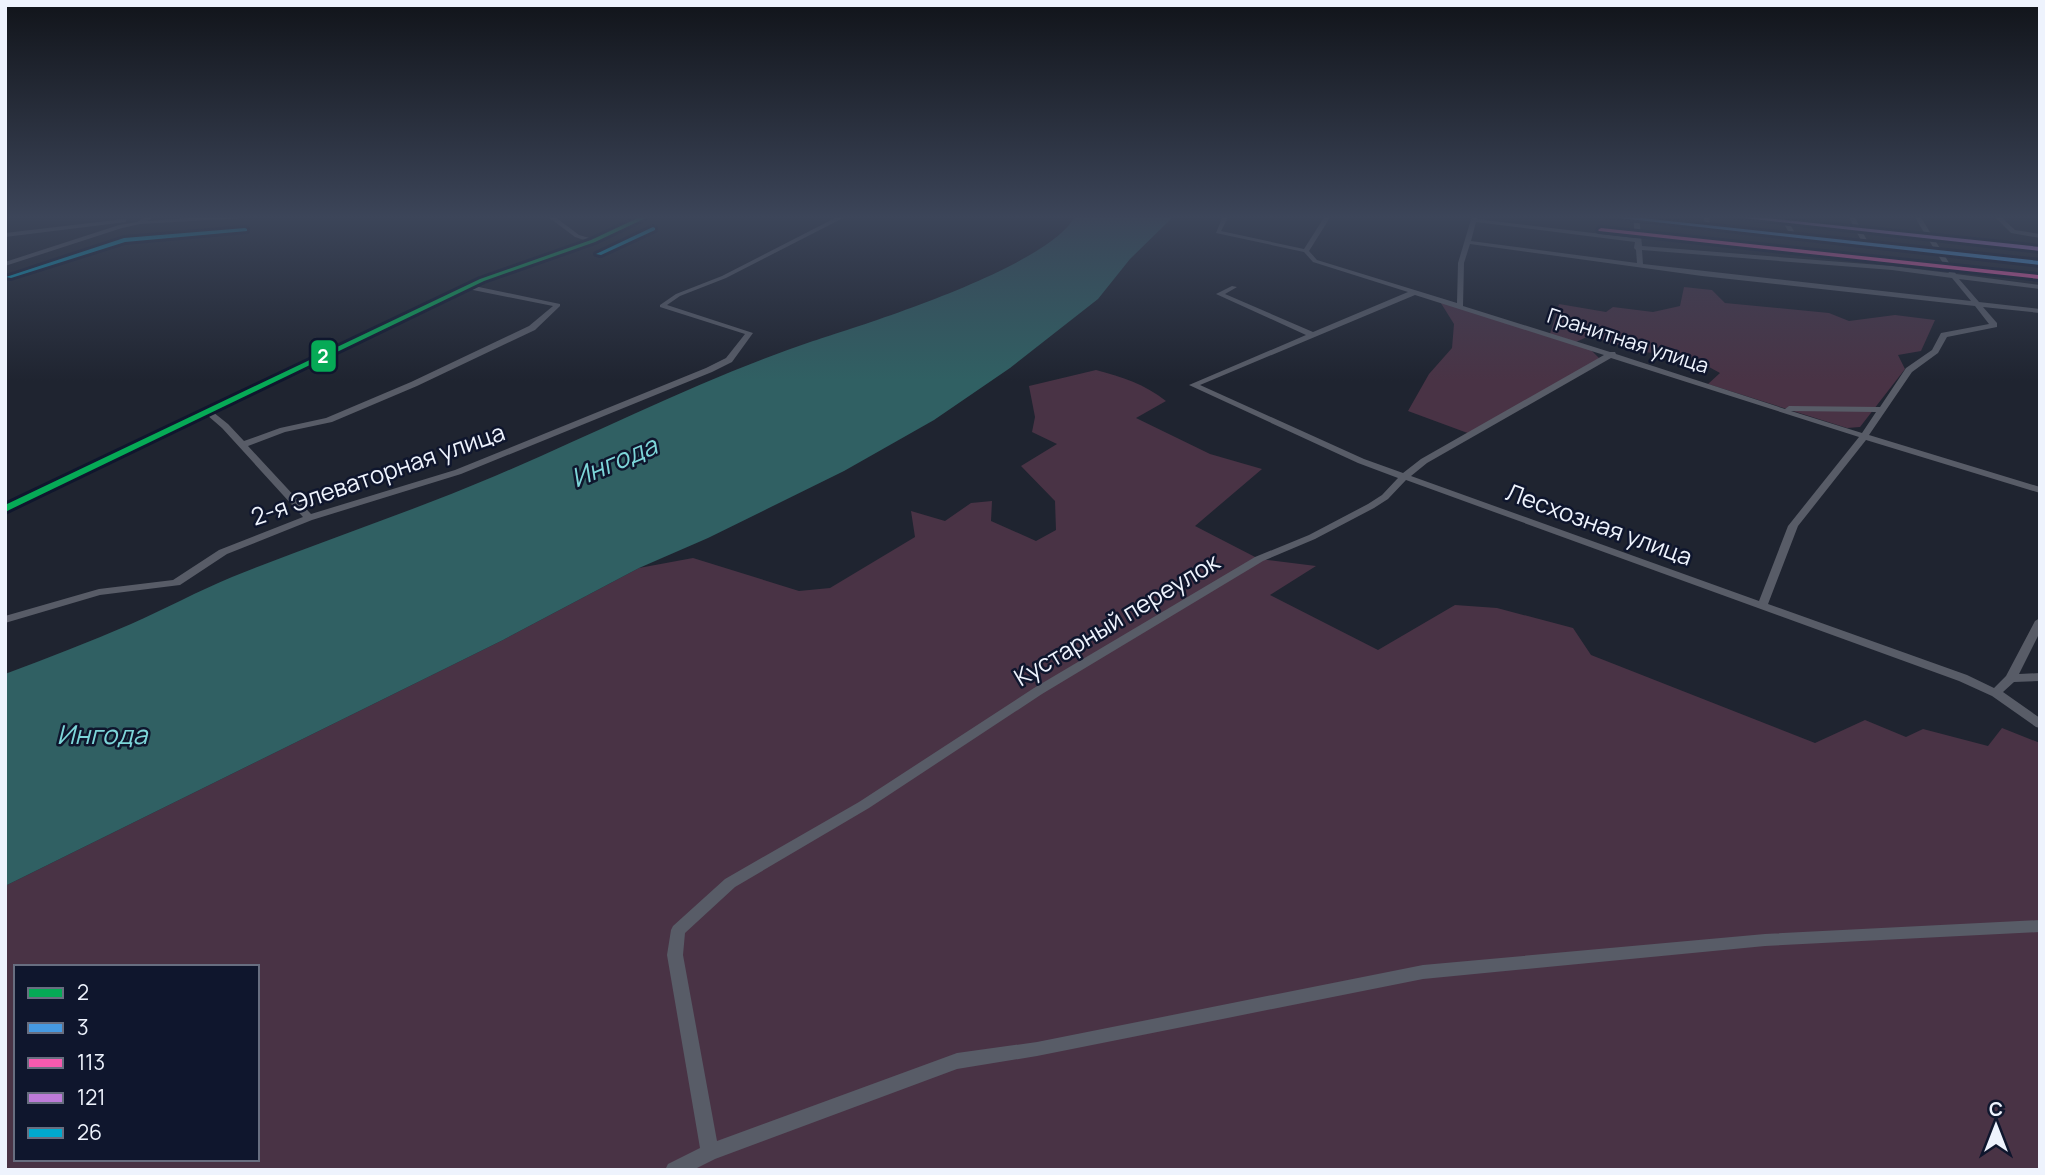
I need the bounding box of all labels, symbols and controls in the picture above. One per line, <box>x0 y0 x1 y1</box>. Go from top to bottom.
street label: Гранитная улица <box>1544 301 1713 379</box>
line badge: 2 <box>310 339 337 373</box>
text: 2 <box>317 343 329 369</box>
street label: 2-я Элеваторная улица <box>246 415 509 533</box>
water label: Ингода <box>565 426 664 495</box>
street label: Лесхозная улица <box>1502 475 1697 573</box>
street label: Кустарный переулок <box>1007 544 1226 693</box>
water label: Ингода <box>57 716 149 752</box>
legend <box>14 965 259 1161</box>
text: 2 <box>77 978 89 1006</box>
text: 3 <box>77 1013 89 1041</box>
text: 113 <box>77 1048 105 1076</box>
text: 121 <box>77 1083 105 1111</box>
north arrow <box>1961 1091 2031 1161</box>
text: С <box>1989 1096 2003 1122</box>
text: 26 <box>77 1118 102 1146</box>

